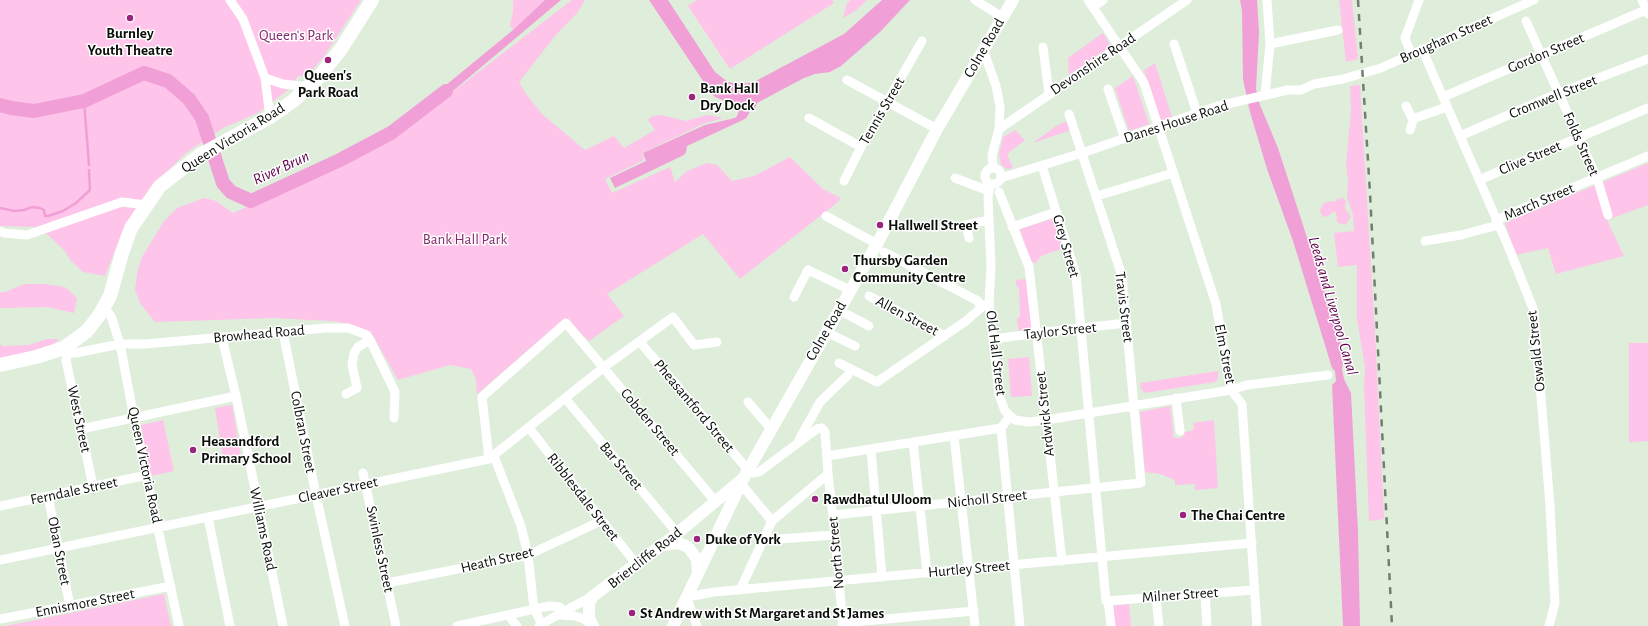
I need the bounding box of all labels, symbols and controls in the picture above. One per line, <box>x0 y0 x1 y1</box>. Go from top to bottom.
street label: Brougham Street <box>1397 11 1495 67</box>
marker: Burnley Youth Theatre <box>125 13 135 23</box>
street label: Colne Road <box>960 15 1008 81</box>
place label: Burnley Youth Theatre <box>87 24 173 59</box>
park label: Queen's Park <box>259 26 333 44</box>
street label: Devonshire Road <box>1047 29 1139 99</box>
street label: Gordon Street <box>1505 29 1587 77</box>
marker: Queen's Park Road <box>323 55 333 65</box>
place label: Queen's Park Road <box>298 66 358 101</box>
street label: Cromwell Street <box>1506 71 1600 123</box>
street label: Tennis Street <box>855 74 909 148</box>
place label: Bank Hall Dry Dock <box>700 79 759 114</box>
marker: Bank Hall Dry Dock <box>687 92 697 102</box>
street label: Danes House Road <box>1121 97 1231 147</box>
street label: Queen Victoria Road <box>178 99 288 177</box>
street label: Folds Street <box>1559 109 1603 179</box>
street label: Clive Street <box>1496 137 1564 179</box>
water label: River Brun <box>250 147 312 189</box>
street label: March Street <box>1501 179 1577 225</box>
street label: Grey Street <box>1048 212 1084 280</box>
place label: Hallwell Street <box>888 216 978 234</box>
marker: Hallwell Street <box>875 220 885 230</box>
park label: Bank Hall Park <box>423 230 507 248</box>
water label: Leeds and Liverpool Canal <box>1304 234 1362 378</box>
place label: Thursby Garden Community Centre <box>853 251 965 286</box>
marker: Thursby Garden Community Centre <box>840 264 850 274</box>
street label: Travis Street <box>1111 271 1137 343</box>
street label: Allen Street <box>873 292 941 340</box>
street label: Colne Road <box>802 298 850 364</box>
street label: Old Hall Street <box>982 309 1010 397</box>
street label: Oswald Street <box>1523 310 1549 392</box>
street label: Taylor Street <box>1023 318 1097 344</box>
street label: Browhead Road <box>213 321 305 347</box>
street label: Elm Street <box>1210 322 1240 386</box>
street label: Pheasantford Street <box>650 356 738 456</box>
street label: Ardwick Street <box>1032 371 1058 457</box>
street label: West Street <box>63 384 95 454</box>
street label: Cobden Street <box>616 385 684 459</box>
street label: Colbran Street <box>286 389 320 475</box>
street label: Queen Victoria Road <box>124 405 166 525</box>
place label: Heasandford Primary School <box>201 432 292 467</box>
street label: Bar Street <box>596 438 646 494</box>
marker: Heasandford Primary School <box>188 445 198 455</box>
street label: Ribblesdale Street <box>543 449 623 545</box>
street label: Ferndale Street <box>29 473 119 509</box>
street label: Cleaver Street <box>297 473 379 507</box>
street label: Williams Road <box>245 486 281 572</box>
street label: Nicholl Street <box>946 486 1028 512</box>
place label: Rawdhatul Uloom <box>823 490 932 508</box>
marker: Rawdhatul Uloom <box>810 494 820 504</box>
street label: Swinless Street <box>362 504 398 594</box>
place label: The Chai Centre <box>1191 506 1285 524</box>
marker: The Chai Centre <box>1178 510 1188 520</box>
street label: Oban Street <box>44 515 74 587</box>
street label: North Street <box>824 516 848 590</box>
street label: Briercliffe Road <box>604 523 686 593</box>
place label: Duke of York <box>705 530 781 548</box>
marker: Duke of York <box>692 534 702 544</box>
street label: Heath Street <box>459 543 535 577</box>
street label: Hurtley Street <box>927 556 1011 582</box>
street label: Milner Street <box>1141 583 1219 607</box>
street label: Ennismore Street <box>34 585 136 621</box>
place label: St Andrew with St Margaret and St James <box>640 604 884 622</box>
marker: St Andrew with St Margaret and St James <box>627 608 637 618</box>

